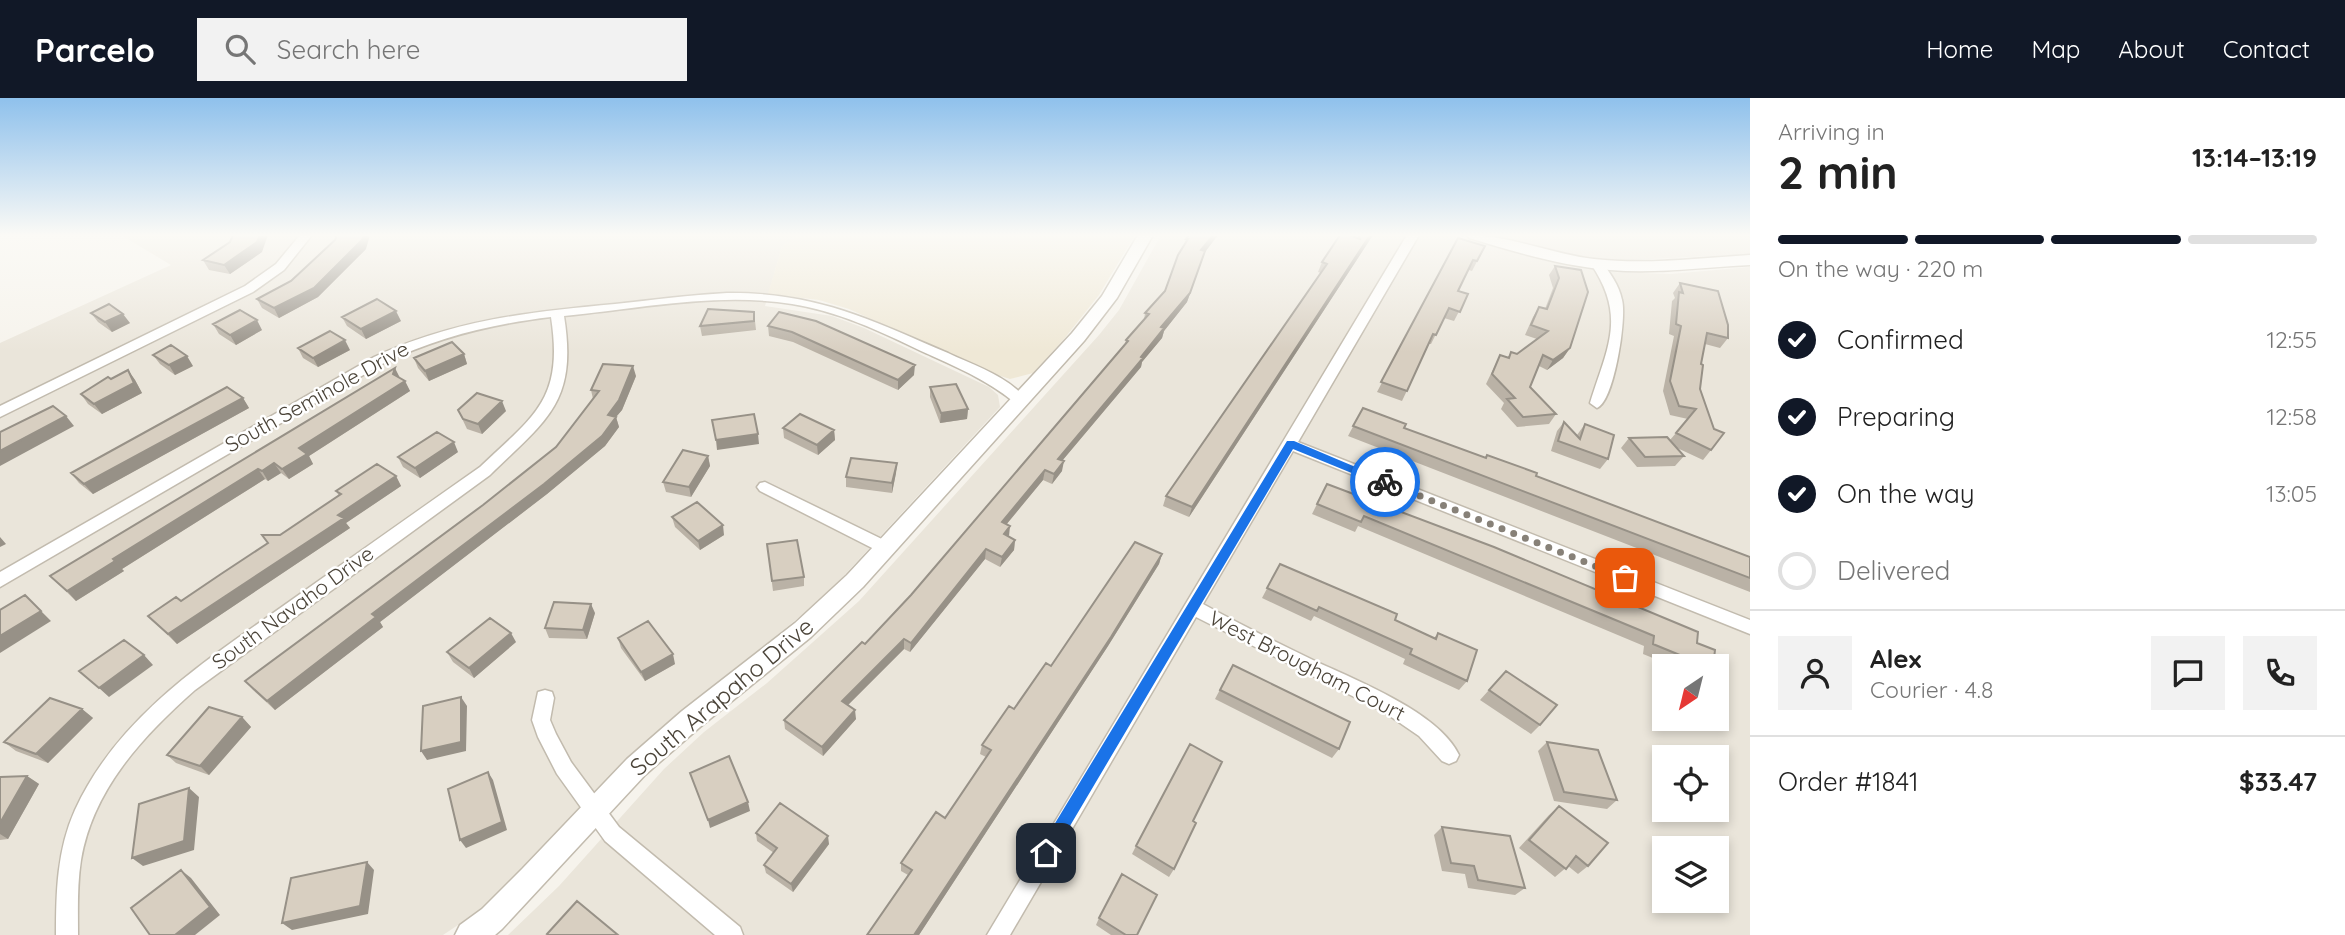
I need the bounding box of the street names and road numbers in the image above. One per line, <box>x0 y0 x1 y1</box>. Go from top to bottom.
street label: South Seminole Drive <box>220 335 413 457</box>
street label: South Navaho Drive <box>206 540 378 675</box>
street label: West Brougham Court <box>1205 604 1410 726</box>
street label: South Arapaho Drive <box>623 611 819 782</box>

